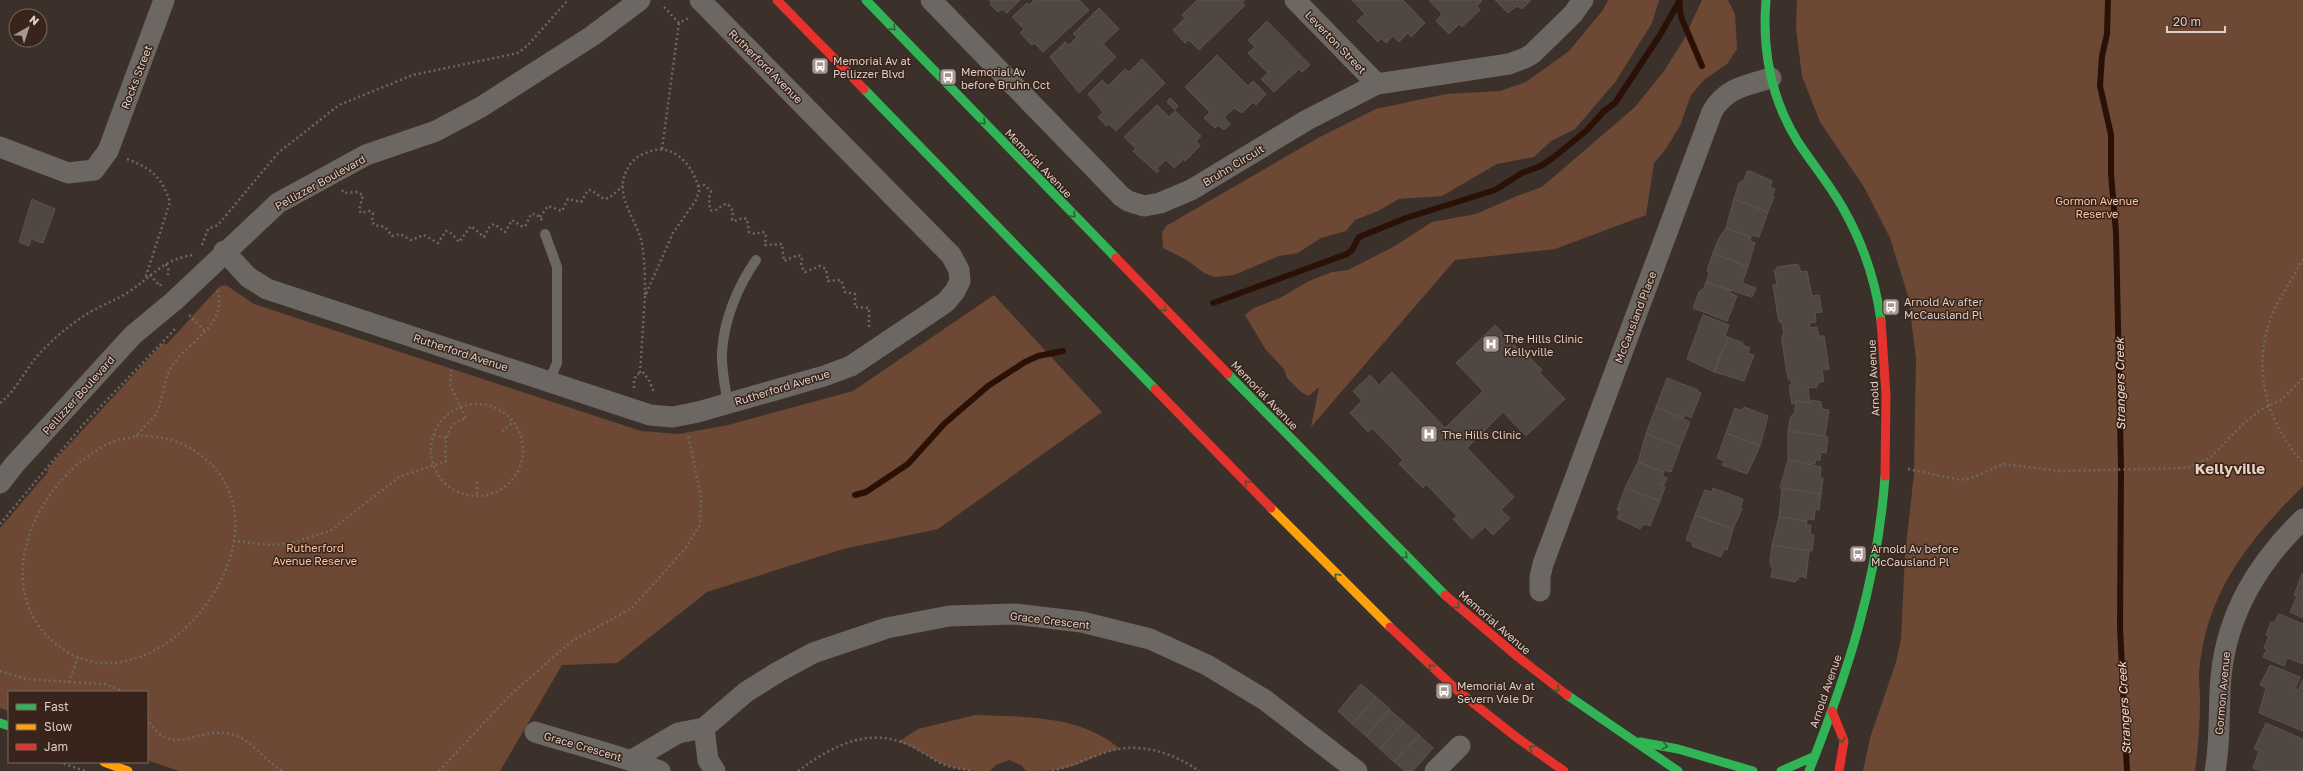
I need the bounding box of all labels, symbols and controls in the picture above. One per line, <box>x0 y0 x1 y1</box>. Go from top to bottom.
north arrow <box>8 8 48 48</box>
street label: Leverton Street <box>1303 8 1369 76</box>
scale bar <box>2167 8 2225 34</box>
text: N <box>27 12 42 28</box>
text: 20 m <box>2173 14 2201 29</box>
one-way arrow <box>888 23 896 31</box>
street label: Rutherford Avenue <box>726 26 806 106</box>
street label: Rocks Street <box>118 43 154 111</box>
place label: Memorial Av at Pellizzer Blvd <box>833 54 911 80</box>
bus stop icon: Memorial Av at Pellizzer Blvd <box>810 56 830 76</box>
place label: Memorial Av before Bruhn Cct <box>961 65 1050 91</box>
bus stop icon: Memorial Av before Bruhn Cct <box>938 67 958 87</box>
one-way arrow <box>978 117 986 125</box>
street label: Memorial Avenue <box>1003 126 1075 200</box>
street label: Bruhn Circuit <box>1200 142 1266 188</box>
street label: Pellizzer Boulevard <box>273 152 367 212</box>
park label: Gormon Avenue Reserve <box>2055 194 2139 220</box>
one-way arrow <box>1069 210 1076 218</box>
street label: McCausland Place <box>1612 269 1658 365</box>
place label: Arnold Av after McCausland Pl <box>1904 295 1984 321</box>
bus stop icon: Arnold Av after McCausland Pl <box>1881 297 1901 317</box>
one-way arrow <box>1159 304 1167 312</box>
street label: Rutherford Avenue <box>412 331 510 373</box>
place label: The Hills Clinic Kellyville <box>1504 332 1583 358</box>
hospital icon: The Hills Clinic Kellyville <box>1481 334 1501 354</box>
water label: Strangers Creek <box>2112 336 2128 431</box>
street label: Arnold Avenue <box>1864 339 1882 417</box>
street label: Pellizzer Boulevard <box>39 353 117 437</box>
street label: Memorial Avenue <box>1229 358 1301 432</box>
street label: Rutherford Avenue <box>733 366 831 408</box>
hospital icon: The Hills Clinic <box>1419 424 1439 444</box>
place label: The Hills Clinic <box>1442 428 1521 441</box>
district label: Kellyville <box>2195 459 2265 477</box>
one-way arrow <box>1244 480 1252 488</box>
park label: Rutherford Avenue Reserve <box>273 541 357 567</box>
place label: Arnold Av before McCausland Pl <box>1871 542 1959 568</box>
bus stop icon: Arnold Av before McCausland Pl <box>1848 544 1868 564</box>
one-way arrow <box>1400 551 1408 559</box>
one-way arrow <box>1335 574 1342 581</box>
street label: Memorial Avenue <box>1456 587 1534 657</box>
one-way arrow <box>1452 601 1460 609</box>
street label: Grace Crescent <box>1009 609 1091 631</box>
street label: Gormon Avenue <box>2212 651 2232 735</box>
street label: Arnold Avenue <box>1806 653 1844 729</box>
water label: Strangers Creek <box>2114 660 2134 755</box>
one-way arrow <box>1428 664 1436 671</box>
place label: Memorial Av at Severn Vale Dr <box>1457 679 1535 705</box>
bus stop icon: Memorial Av at Severn Vale Dr <box>1434 681 1454 701</box>
one-way arrow <box>1553 684 1560 691</box>
legend <box>8 691 148 763</box>
text: Fast <box>44 699 69 714</box>
text: Slow <box>44 719 72 734</box>
street label: Grace Crescent <box>542 729 624 763</box>
one-way arrow <box>1837 737 1846 743</box>
text: Jam <box>44 739 68 754</box>
one-way arrow <box>1662 742 1668 750</box>
one-way arrow <box>1529 746 1536 753</box>

